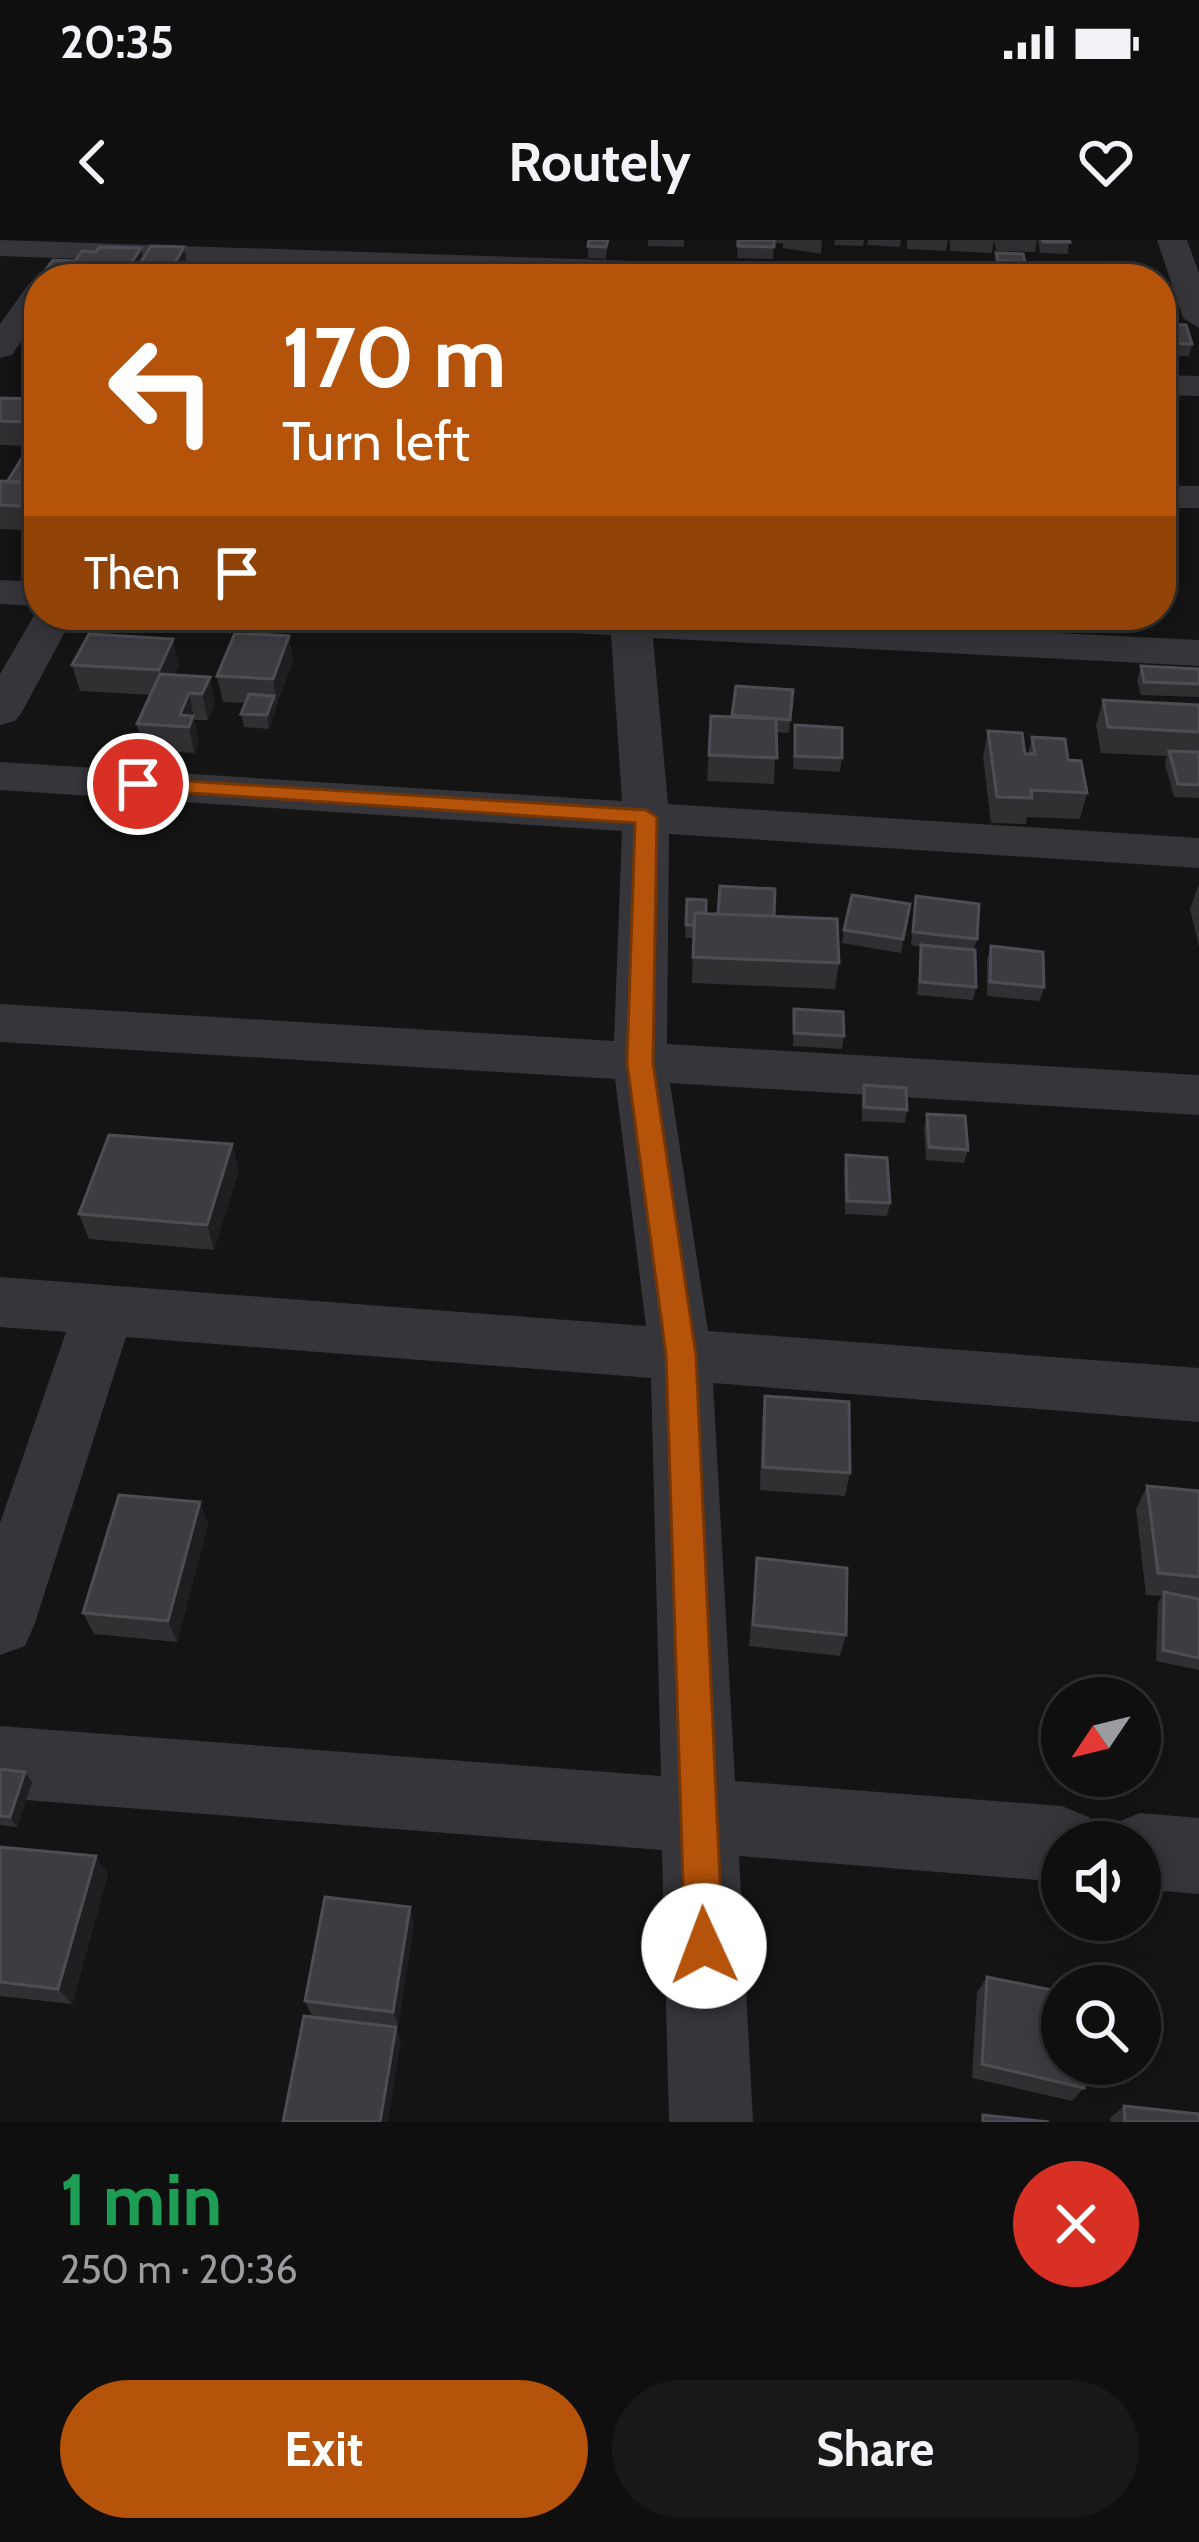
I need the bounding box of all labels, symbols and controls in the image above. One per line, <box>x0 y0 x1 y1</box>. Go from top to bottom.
text: 20:35 <box>60 15 174 69</box>
icon: back <box>60 129 126 195</box>
text: Routely <box>508 129 691 195</box>
icon: heart <box>1073 129 1139 195</box>
text: 170 m <box>282 306 506 408</box>
icon: left <box>84 312 240 468</box>
text: Turn left <box>282 408 470 474</box>
icon: arrive <box>204 540 270 606</box>
text: Then <box>84 546 180 600</box>
pin <box>87 733 189 835</box>
icon: arrive <box>105 751 171 817</box>
north arrow <box>1041 1677 1161 1797</box>
map controls <box>1041 1677 1161 2085</box>
button: sound <box>1041 1821 1161 1941</box>
position arrow <box>641 1883 767 2009</box>
button: search <box>1041 1965 1161 2085</box>
text: 1 min <box>60 2156 222 2243</box>
button: close <box>1013 2161 1139 2287</box>
text: 250 m · 20:36 <box>60 2245 298 2293</box>
button: Exit <box>60 2380 588 2518</box>
button: Share <box>612 2380 1139 2518</box>

